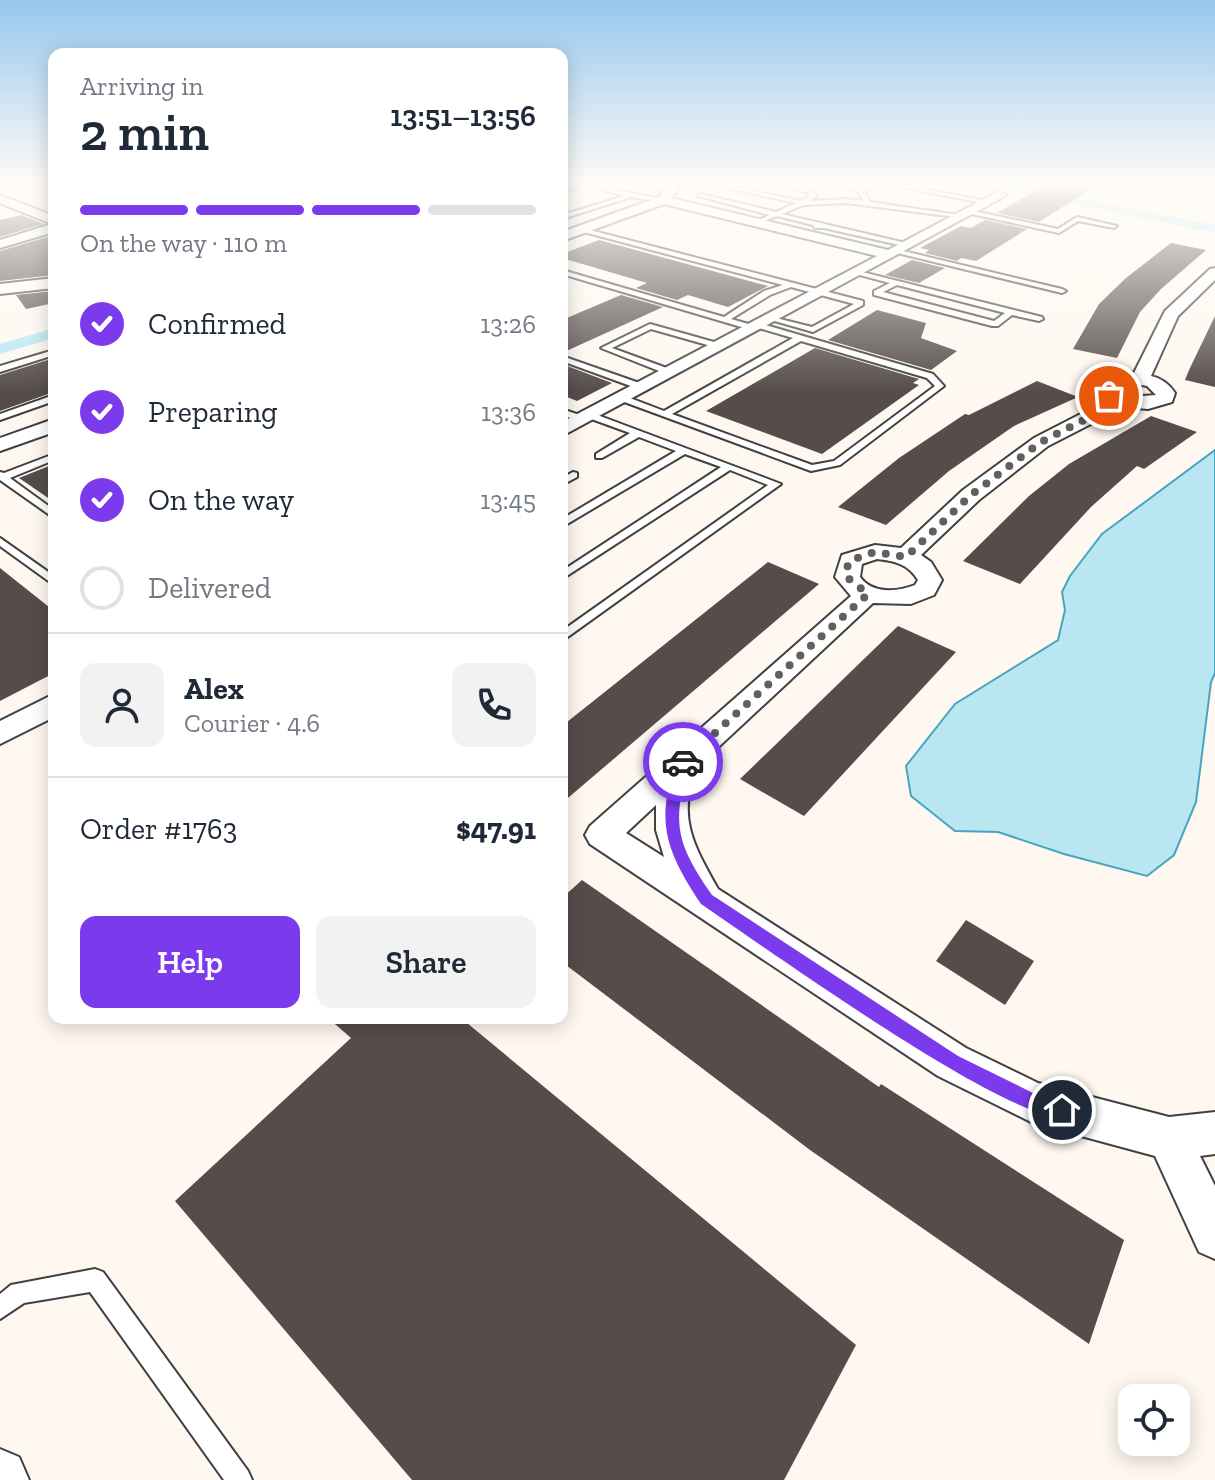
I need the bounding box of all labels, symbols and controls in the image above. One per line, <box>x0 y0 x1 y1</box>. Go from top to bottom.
text: Arriving in <box>80 70 203 102</box>
text: 13:51–13:56 <box>390 98 536 134</box>
text: 2 min <box>80 101 209 163</box>
text: On the way · 110 m <box>80 227 287 259</box>
icon: check <box>80 302 124 346</box>
text: Confirmed <box>148 306 286 342</box>
text: 13:26 <box>480 308 536 340</box>
pin <box>1075 362 1143 430</box>
icon: bag <box>1087 374 1131 418</box>
icon: check <box>80 390 124 434</box>
text: Preparing <box>148 394 278 430</box>
text: 13:36 <box>481 396 536 428</box>
icon: check <box>80 478 124 522</box>
text: On the way <box>148 482 294 518</box>
text: 13:45 <box>480 484 536 516</box>
text: Delivered <box>148 570 271 606</box>
button: person <box>80 663 164 747</box>
button: phone <box>452 663 536 747</box>
text: Alex <box>184 671 244 707</box>
text: Courier · 4.6 <box>184 707 320 739</box>
courier <box>643 722 723 802</box>
icon: car <box>661 740 705 784</box>
text: Order #1763 <box>80 811 237 847</box>
text: $47.91 <box>456 811 536 847</box>
button: Help <box>80 916 300 1008</box>
button: Share <box>316 916 536 1008</box>
pin <box>1028 1076 1096 1144</box>
icon: home <box>1040 1088 1084 1132</box>
map controls <box>1118 1384 1190 1456</box>
button: locate <box>1118 1384 1190 1456</box>

